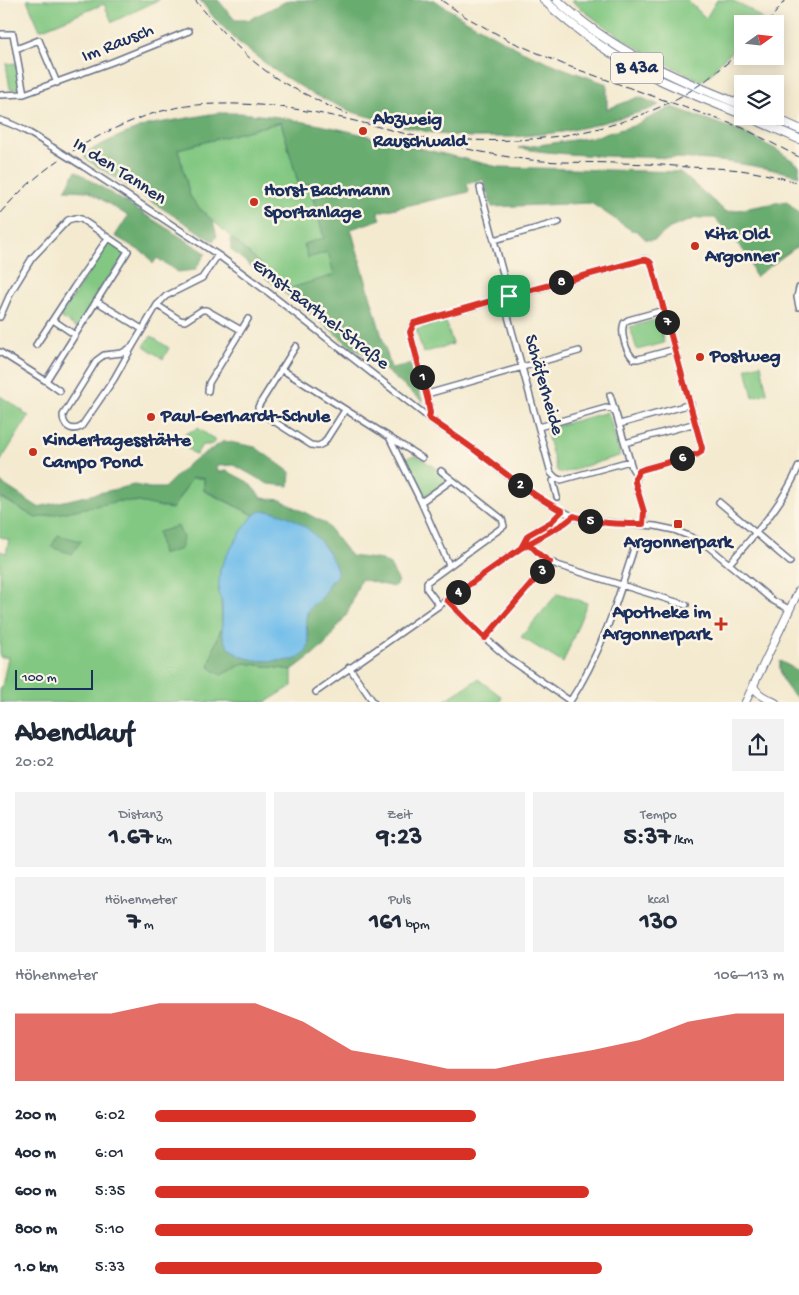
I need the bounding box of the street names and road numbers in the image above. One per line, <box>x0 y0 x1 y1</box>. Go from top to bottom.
street label: Im Rausch <box>79 19 157 69</box>
road number: B 43a <box>611 52 663 84</box>
street label: In den Tannen <box>68 133 170 211</box>
street label: Ernst-Barthel-Straße <box>247 254 394 376</box>
street label: Schäferheide <box>518 332 568 438</box>

